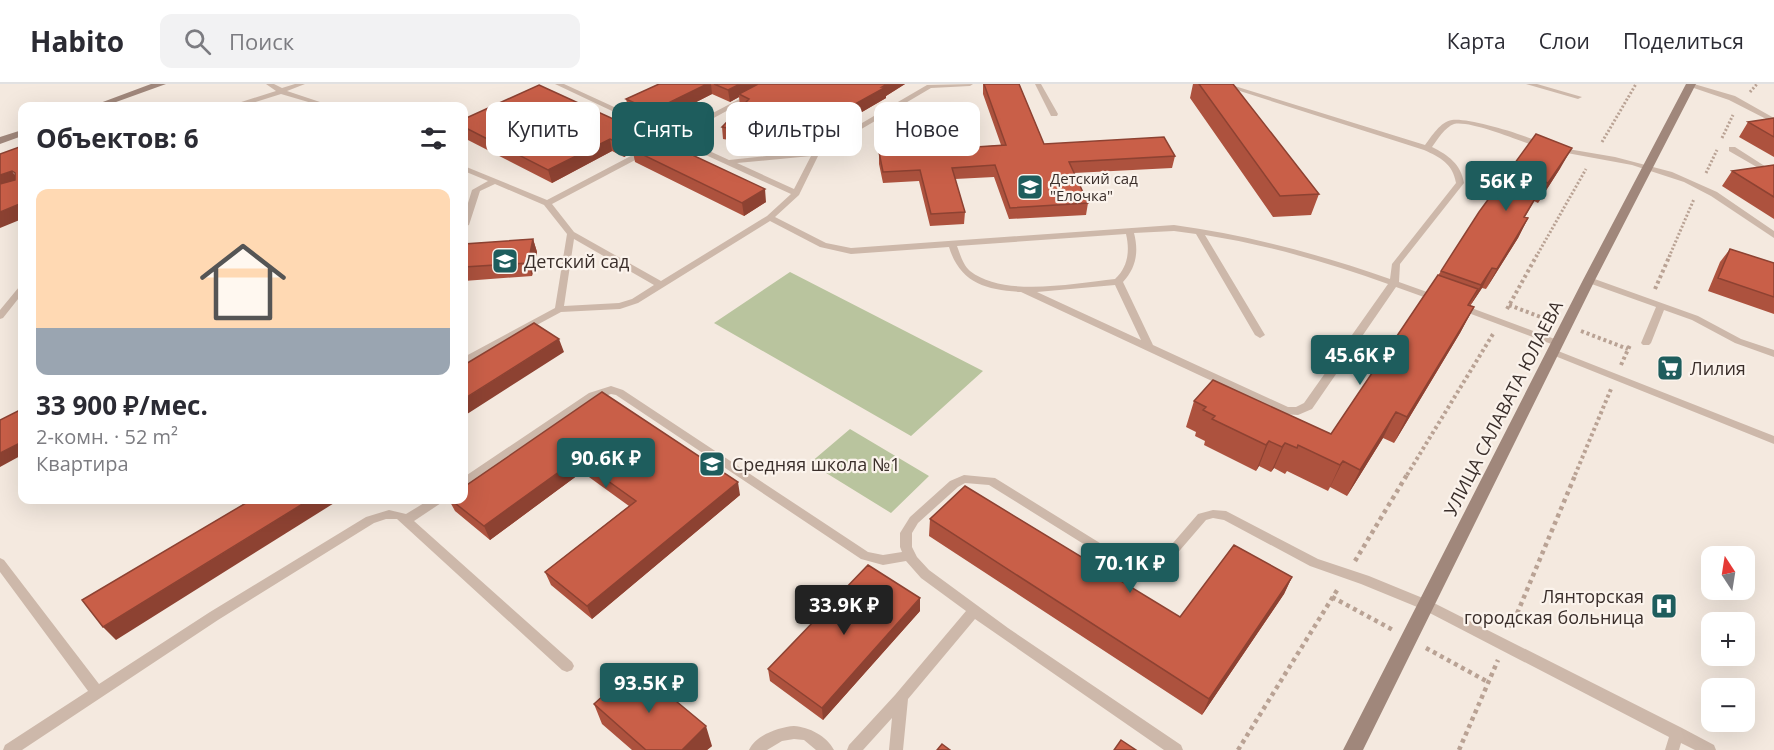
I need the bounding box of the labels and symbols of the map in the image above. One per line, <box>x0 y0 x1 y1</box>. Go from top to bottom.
pin: 56K ₽ <box>1464 161 1548 212</box>
place label: Детский сад "Елочка" <box>1050 168 1138 205</box>
school or university icon: Детский сад "Елочка" <box>1015 172 1045 202</box>
school or university icon: Детский сад <box>490 246 520 276</box>
place label: Детский сад <box>524 249 629 273</box>
street label: УЛИЦА САЛАВАТА ЮЛАЕВА <box>1438 296 1568 520</box>
pin: 45.6K ₽ <box>1305 335 1415 386</box>
supermarket icon: Лилия <box>1655 353 1685 383</box>
place label: Лилия <box>1690 356 1746 380</box>
pin: 90.6K ₽ <box>551 438 661 489</box>
school or university icon: Средняя школа №1 <box>697 449 727 479</box>
place label: Средняя школа №1 <box>732 452 901 476</box>
pin: 70.1K ₽ <box>1075 543 1185 594</box>
north arrow <box>1701 546 1755 600</box>
place label: Лянторская городская больница <box>1464 584 1644 629</box>
pin: 33.9K ₽ <box>789 585 899 636</box>
hospital icon: Лянторская городская больница <box>1649 591 1679 621</box>
pin: 93.5K ₽ <box>594 663 704 714</box>

